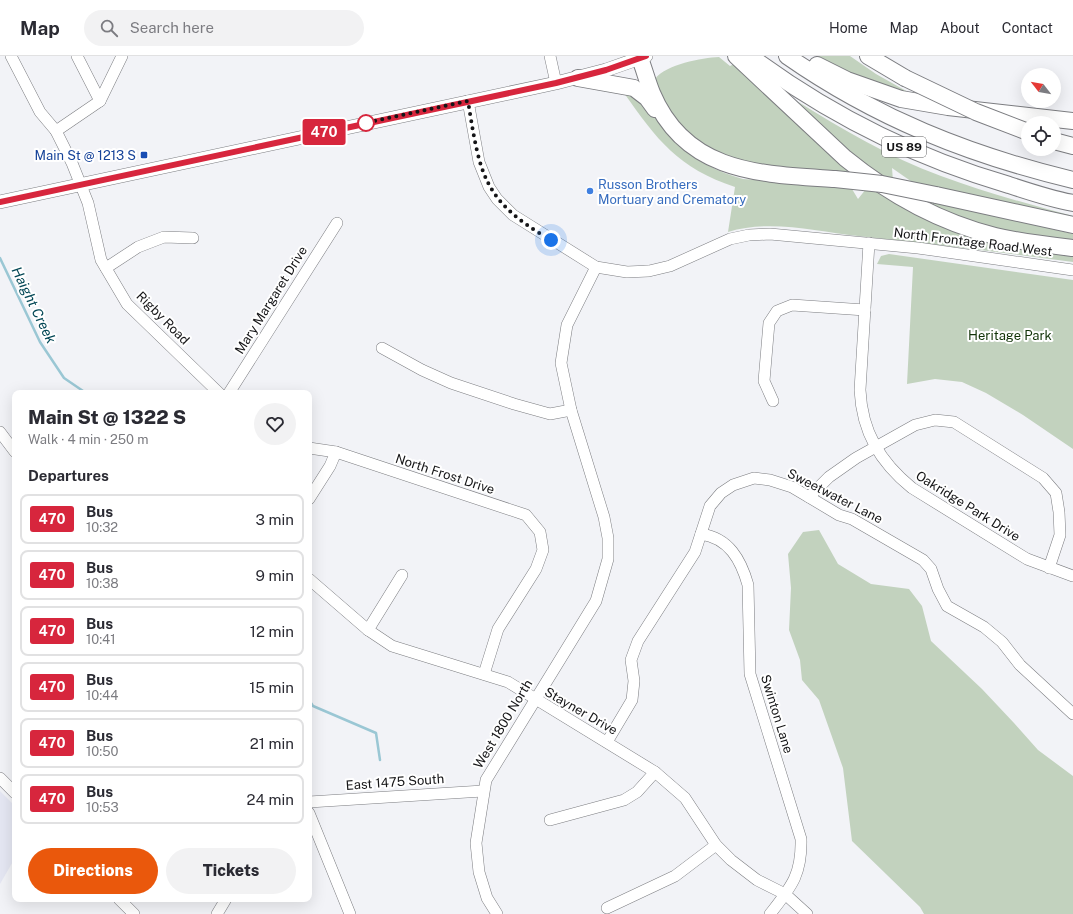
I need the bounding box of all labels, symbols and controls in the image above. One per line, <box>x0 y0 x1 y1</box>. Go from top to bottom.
search box <box>84 10 364 46</box>
text: Map <box>20 17 60 39</box>
icon: search <box>98 17 120 39</box>
text: Search here <box>130 19 214 36</box>
text: Home <box>829 20 868 36</box>
text: Map <box>890 20 918 36</box>
text: About <box>940 20 980 36</box>
text: Contact <box>1002 20 1053 36</box>
north arrow <box>1021 68 1061 108</box>
map controls <box>1021 68 1061 156</box>
unlabelled marker <box>357 114 375 132</box>
button: locate <box>1021 116 1061 156</box>
line badge: 470 <box>301 119 347 145</box>
text: 470 <box>311 124 337 140</box>
road number: US 89 <box>882 137 926 157</box>
place label: Main St @ 1213 S <box>35 148 136 163</box>
marker: Main St @ 1213 S <box>139 150 149 160</box>
place label: Russon Brothers Mortuary and Crematory <box>598 177 746 207</box>
marker: Russon Brothers Mortuary and Crematory <box>585 186 595 196</box>
street label: North Frontage Road West <box>893 225 1053 259</box>
your location <box>541 230 561 250</box>
street label: Mary Margaret Drive <box>232 243 310 357</box>
water label: Haight Creek <box>9 264 60 346</box>
street label: Rigby Road <box>133 288 193 348</box>
park label: Heritage Park <box>968 328 1052 343</box>
button: heart <box>254 403 296 445</box>
text: Main St @ 1322 S <box>28 406 186 428</box>
text: Walk · 4 min · 250 m <box>28 432 148 447</box>
street label: North Frost Drive <box>393 451 497 497</box>
street label: Sweetwater Lane <box>785 465 885 527</box>
text: Departures <box>28 467 109 484</box>
street label: Oakridge Park Drive <box>913 468 1023 544</box>
text: Bus <box>86 503 113 520</box>
text: 470 <box>39 511 65 527</box>
text: 3 min <box>255 511 294 528</box>
text: 10:32 <box>86 520 118 535</box>
text: Bus <box>86 559 113 576</box>
text: 470 <box>39 567 65 583</box>
text: 9 min <box>256 567 294 584</box>
text: 10:38 <box>86 576 119 591</box>
text: Bus <box>86 615 113 632</box>
text: 470 <box>39 623 65 639</box>
text: 12 min <box>250 623 294 640</box>
text: 10:41 <box>86 632 116 647</box>
text: Bus <box>86 671 113 688</box>
street label: Swinton Lane <box>758 673 796 755</box>
street label: West 1800 North <box>471 677 535 771</box>
text: 470 <box>39 679 65 695</box>
text: 15 min <box>249 679 294 696</box>
street label: Stayner Drive <box>542 684 620 738</box>
text: 10:44 <box>86 688 118 703</box>
text: Bus <box>86 727 113 744</box>
text: 470 <box>39 735 65 751</box>
text: 21 min <box>250 735 294 752</box>
text: 10:50 <box>86 744 118 759</box>
street label: East 1475 South <box>345 771 445 793</box>
text: Bus <box>86 783 113 800</box>
text: 470 <box>39 791 65 807</box>
text: 24 min <box>247 791 294 808</box>
text: 10:53 <box>86 800 119 815</box>
button: Directions <box>28 848 158 894</box>
button: Tickets <box>166 848 296 894</box>

